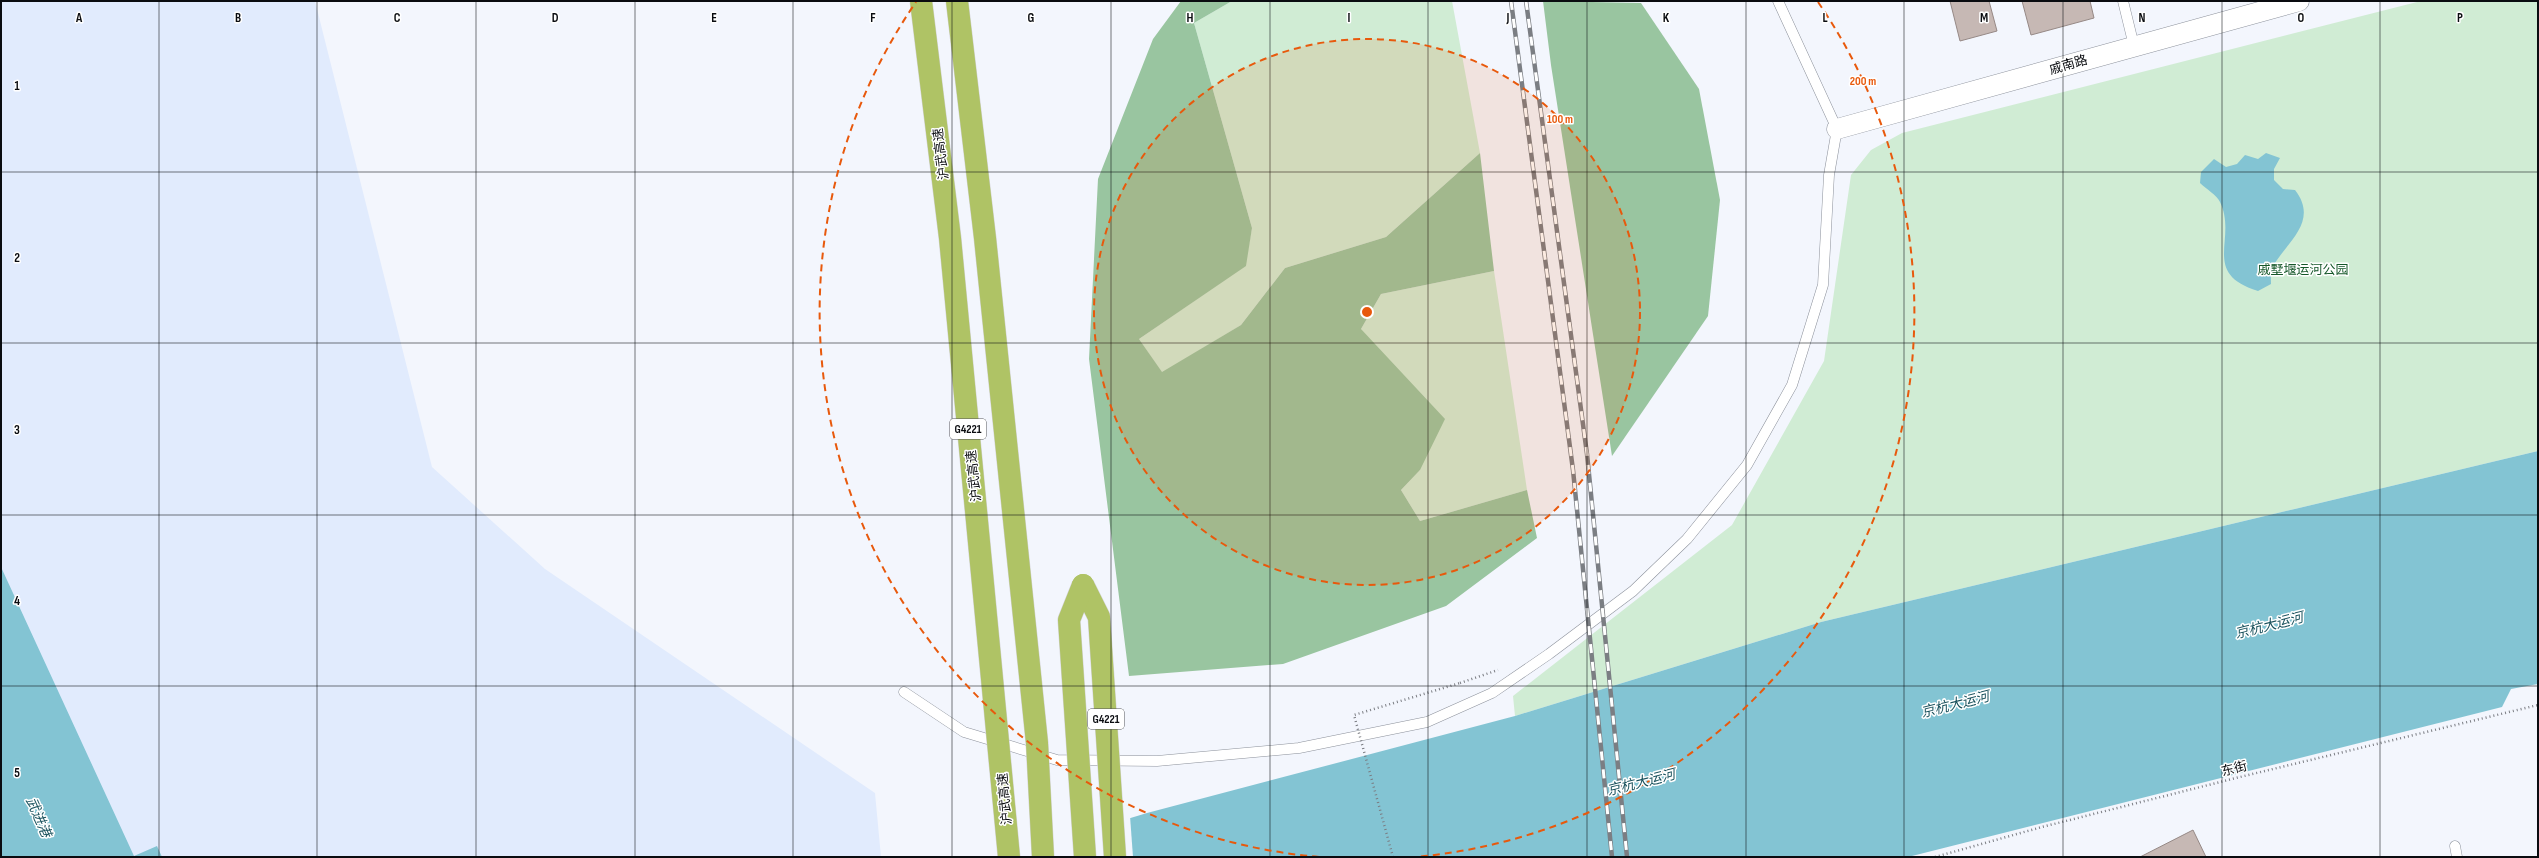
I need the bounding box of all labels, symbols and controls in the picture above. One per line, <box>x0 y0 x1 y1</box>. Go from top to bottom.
text: A <box>75 10 83 26</box>
text: B <box>235 10 241 26</box>
text: C <box>394 10 401 26</box>
text: D <box>552 10 559 26</box>
text: E <box>711 10 717 26</box>
text: F <box>870 10 876 26</box>
text: G <box>1028 10 1035 26</box>
text: H <box>1187 10 1194 26</box>
text: I <box>1348 10 1351 26</box>
text: J <box>1506 10 1510 26</box>
text: K <box>1663 10 1670 26</box>
text: L <box>1822 10 1828 26</box>
text: M <box>1980 10 1988 26</box>
text: N <box>2139 10 2146 26</box>
text: O <box>2298 10 2305 26</box>
text: P <box>2457 10 2463 26</box>
street label: 戚南路 <box>2047 52 2089 78</box>
text: 200 m <box>1850 74 1876 89</box>
text: 1 <box>14 78 20 94</box>
text: 100 m <box>1547 112 1573 127</box>
street label: 沪武高速 <box>930 127 952 181</box>
text: 2 <box>14 250 20 266</box>
park label: 戚墅堰运河公园 <box>2257 262 2349 278</box>
centre of rings <box>1360 305 1374 319</box>
road number: G4221 <box>950 419 986 439</box>
text: 3 <box>14 422 20 438</box>
street label: 沪武高速 <box>963 449 985 503</box>
text: 4 <box>14 593 20 609</box>
water label: 京杭大运河 <box>2233 608 2308 642</box>
water label: 京杭大运河 <box>1919 687 1994 721</box>
road number: G4221 <box>1088 709 1124 729</box>
street label: 东街 <box>2220 758 2249 780</box>
text: 5 <box>14 765 20 781</box>
water label: 京杭大运河 <box>1605 765 1680 799</box>
street label: 沪武高速 <box>995 772 1015 826</box>
water label: 武进港 <box>22 795 56 842</box>

